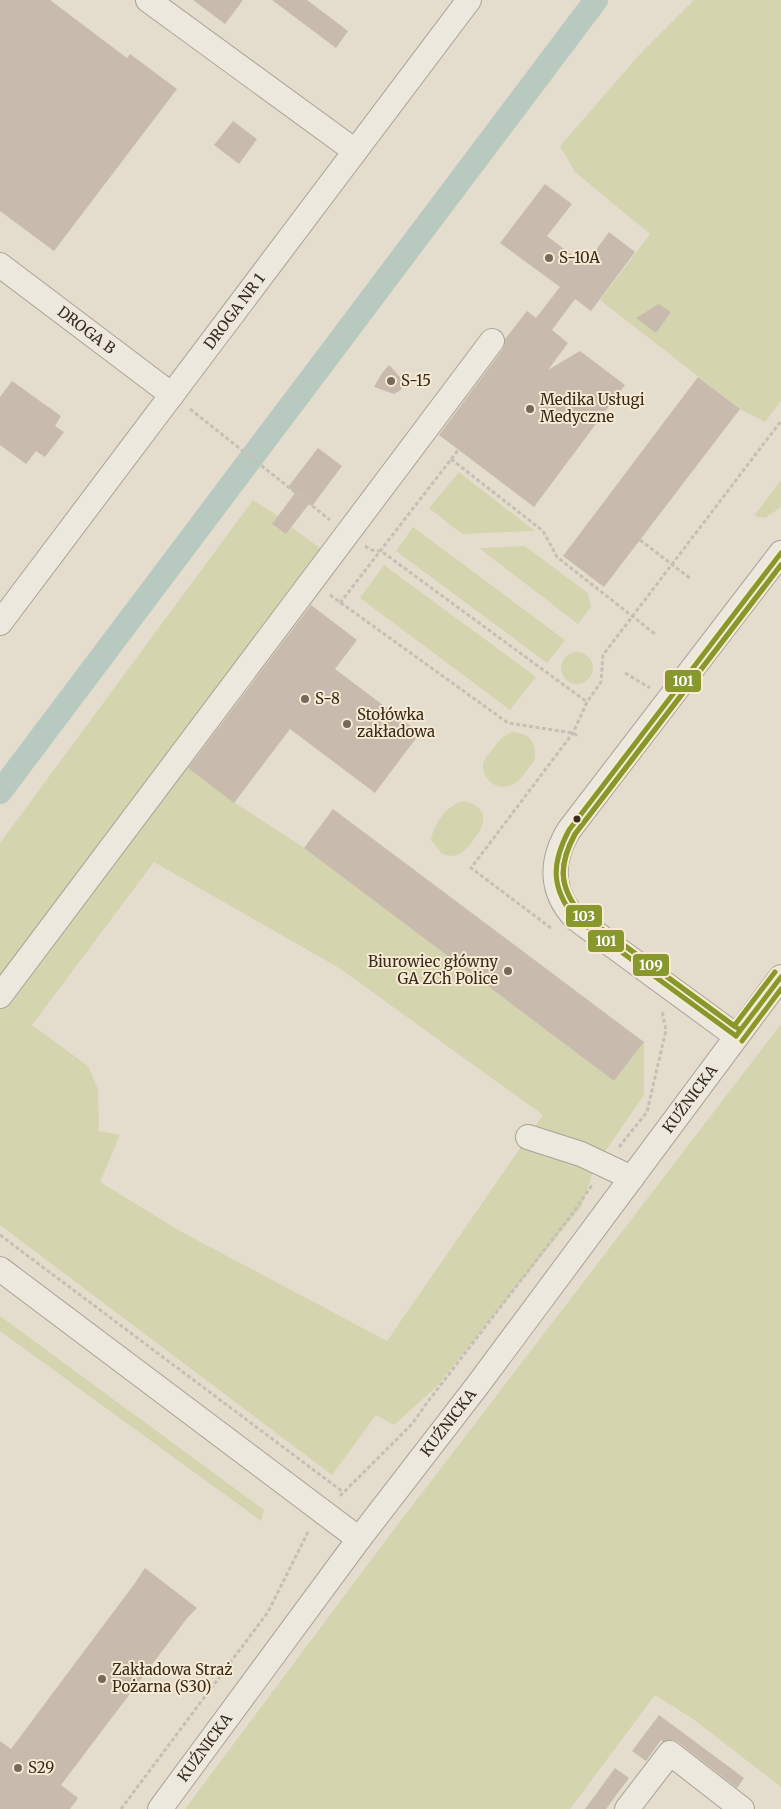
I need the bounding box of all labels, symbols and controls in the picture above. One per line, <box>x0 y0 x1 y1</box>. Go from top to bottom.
place label: S-10A <box>559 248 600 267</box>
marker: S-10A <box>543 252 555 264</box>
street label: DROGA NR 1 <box>199 269 269 353</box>
street label: DROGA B <box>54 302 119 358</box>
place label: S-15 <box>401 371 431 390</box>
marker: S-15 <box>385 375 397 387</box>
place label: Medika Usługi Medyczne <box>540 390 645 426</box>
marker: Medika Usługi Medyczne <box>524 403 536 415</box>
line badge: 101 <box>664 669 702 693</box>
text: 101 <box>672 672 694 690</box>
place label: S-8 <box>315 689 340 708</box>
marker: S-8 <box>299 693 311 705</box>
place label: Stołówka zakładowa <box>357 705 435 741</box>
marker: Stołówka zakładowa <box>341 718 353 730</box>
unlabelled marker <box>572 814 582 824</box>
line badge: 103 <box>565 904 603 928</box>
text: 103 <box>573 907 595 925</box>
line badge: 101 <box>587 929 625 953</box>
text: 101 <box>595 932 617 950</box>
place label: Biurowiec główny GA ZCh Police <box>368 952 498 988</box>
line badge: 109 <box>632 953 670 977</box>
text: 109 <box>639 956 663 974</box>
marker: Biurowiec główny GA ZCh Police <box>502 965 514 977</box>
street label: KUŹNICKA <box>658 1061 722 1137</box>
street label: KUŹNICKA <box>416 1385 480 1460</box>
place label: Zakładowa Straż Pożarna (S30) <box>112 1660 232 1696</box>
marker: Zakładowa Straż Pożarna (S30) <box>96 1673 108 1685</box>
street label: KUŹNICKA <box>173 1709 236 1785</box>
place label: S29 <box>28 1758 54 1777</box>
marker: S29 <box>12 1762 24 1774</box>

